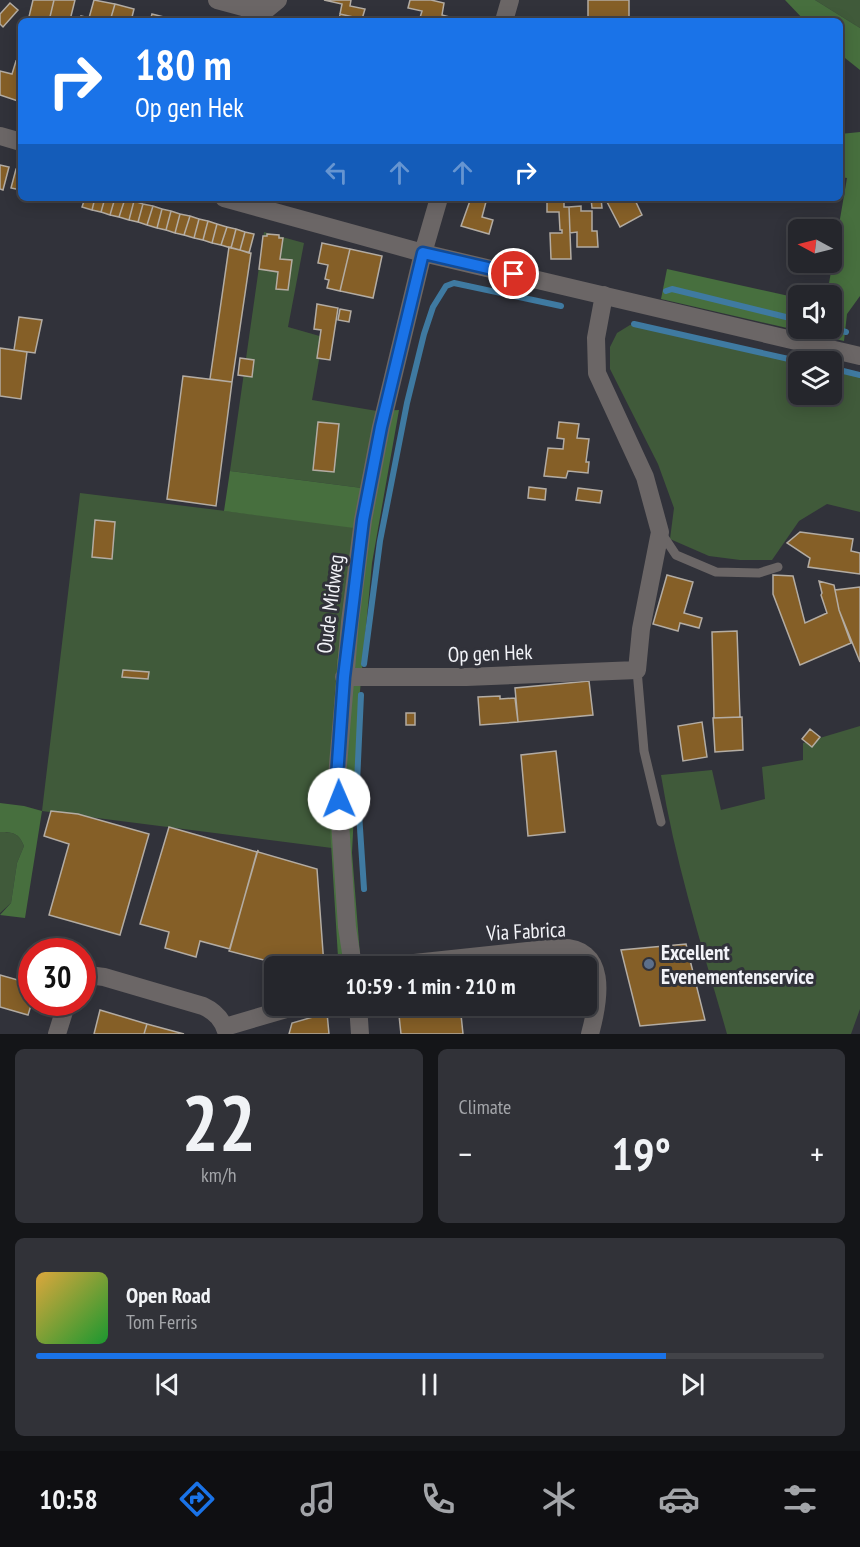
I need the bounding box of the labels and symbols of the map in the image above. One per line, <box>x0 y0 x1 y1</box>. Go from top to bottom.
north arrow <box>788 219 842 273</box>
pin <box>488 248 539 299</box>
street label: Oude Midweg <box>311 553 349 655</box>
street label: Op gen Hek <box>447 638 533 668</box>
position arrow <box>307 767 371 831</box>
street label: Via Fabrica <box>485 915 566 947</box>
speed limit sign: 30 <box>18 938 96 1016</box>
place label: Excellent Evenementenservice <box>661 939 814 990</box>
marker: Excellent Evenementenservice <box>642 957 656 971</box>

